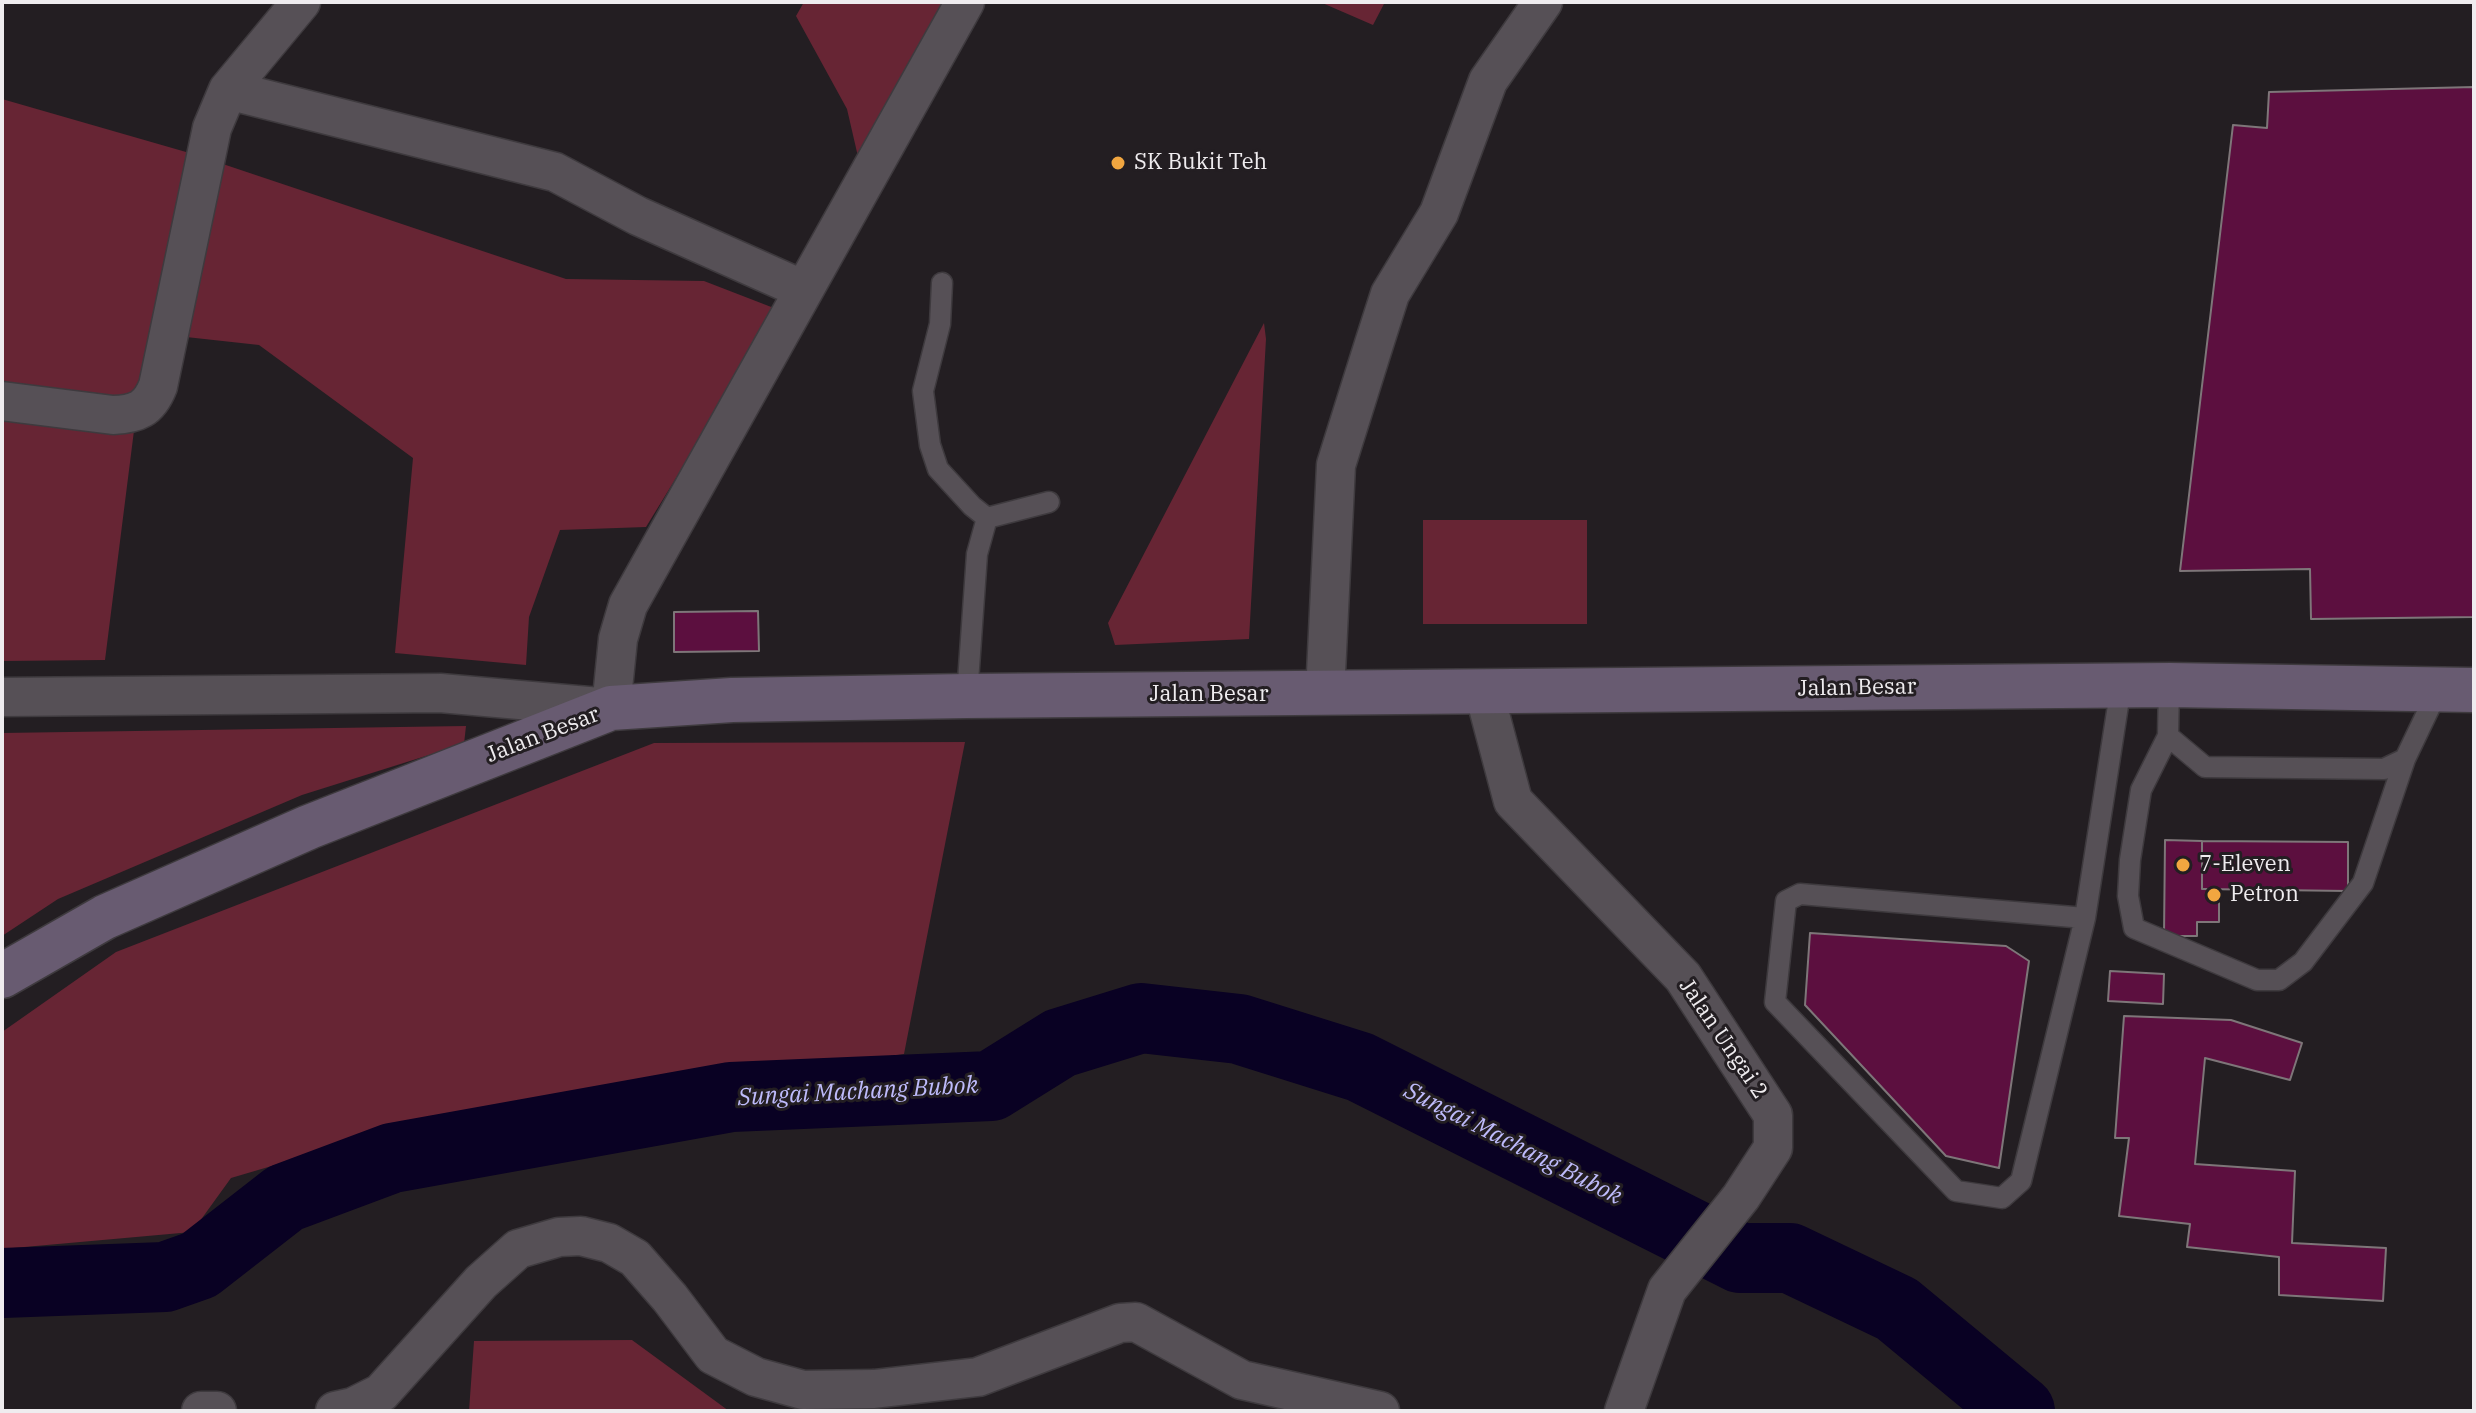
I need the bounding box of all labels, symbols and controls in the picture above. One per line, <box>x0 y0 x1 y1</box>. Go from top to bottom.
place label: SK Bukit Teh <box>1134 150 1267 176</box>
marker: SK Bukit Teh <box>1109 154 1127 172</box>
street label: Jalan Besar <box>1797 674 1917 702</box>
street label: Jalan Besar <box>1150 682 1268 708</box>
street label: Jalan Besar <box>483 701 603 769</box>
place label: 7-Eleven <box>2199 852 2291 878</box>
marker: 7-Eleven <box>2174 856 2192 874</box>
place label: Petron <box>2230 882 2299 908</box>
marker: Petron <box>2205 886 2223 904</box>
street label: Jalan Ungai 2 <box>1673 974 1773 1104</box>
water label: Sungai Machang Bubok <box>737 1071 979 1113</box>
water label: Sungai Machang Bubok <box>1399 1076 1627 1212</box>

